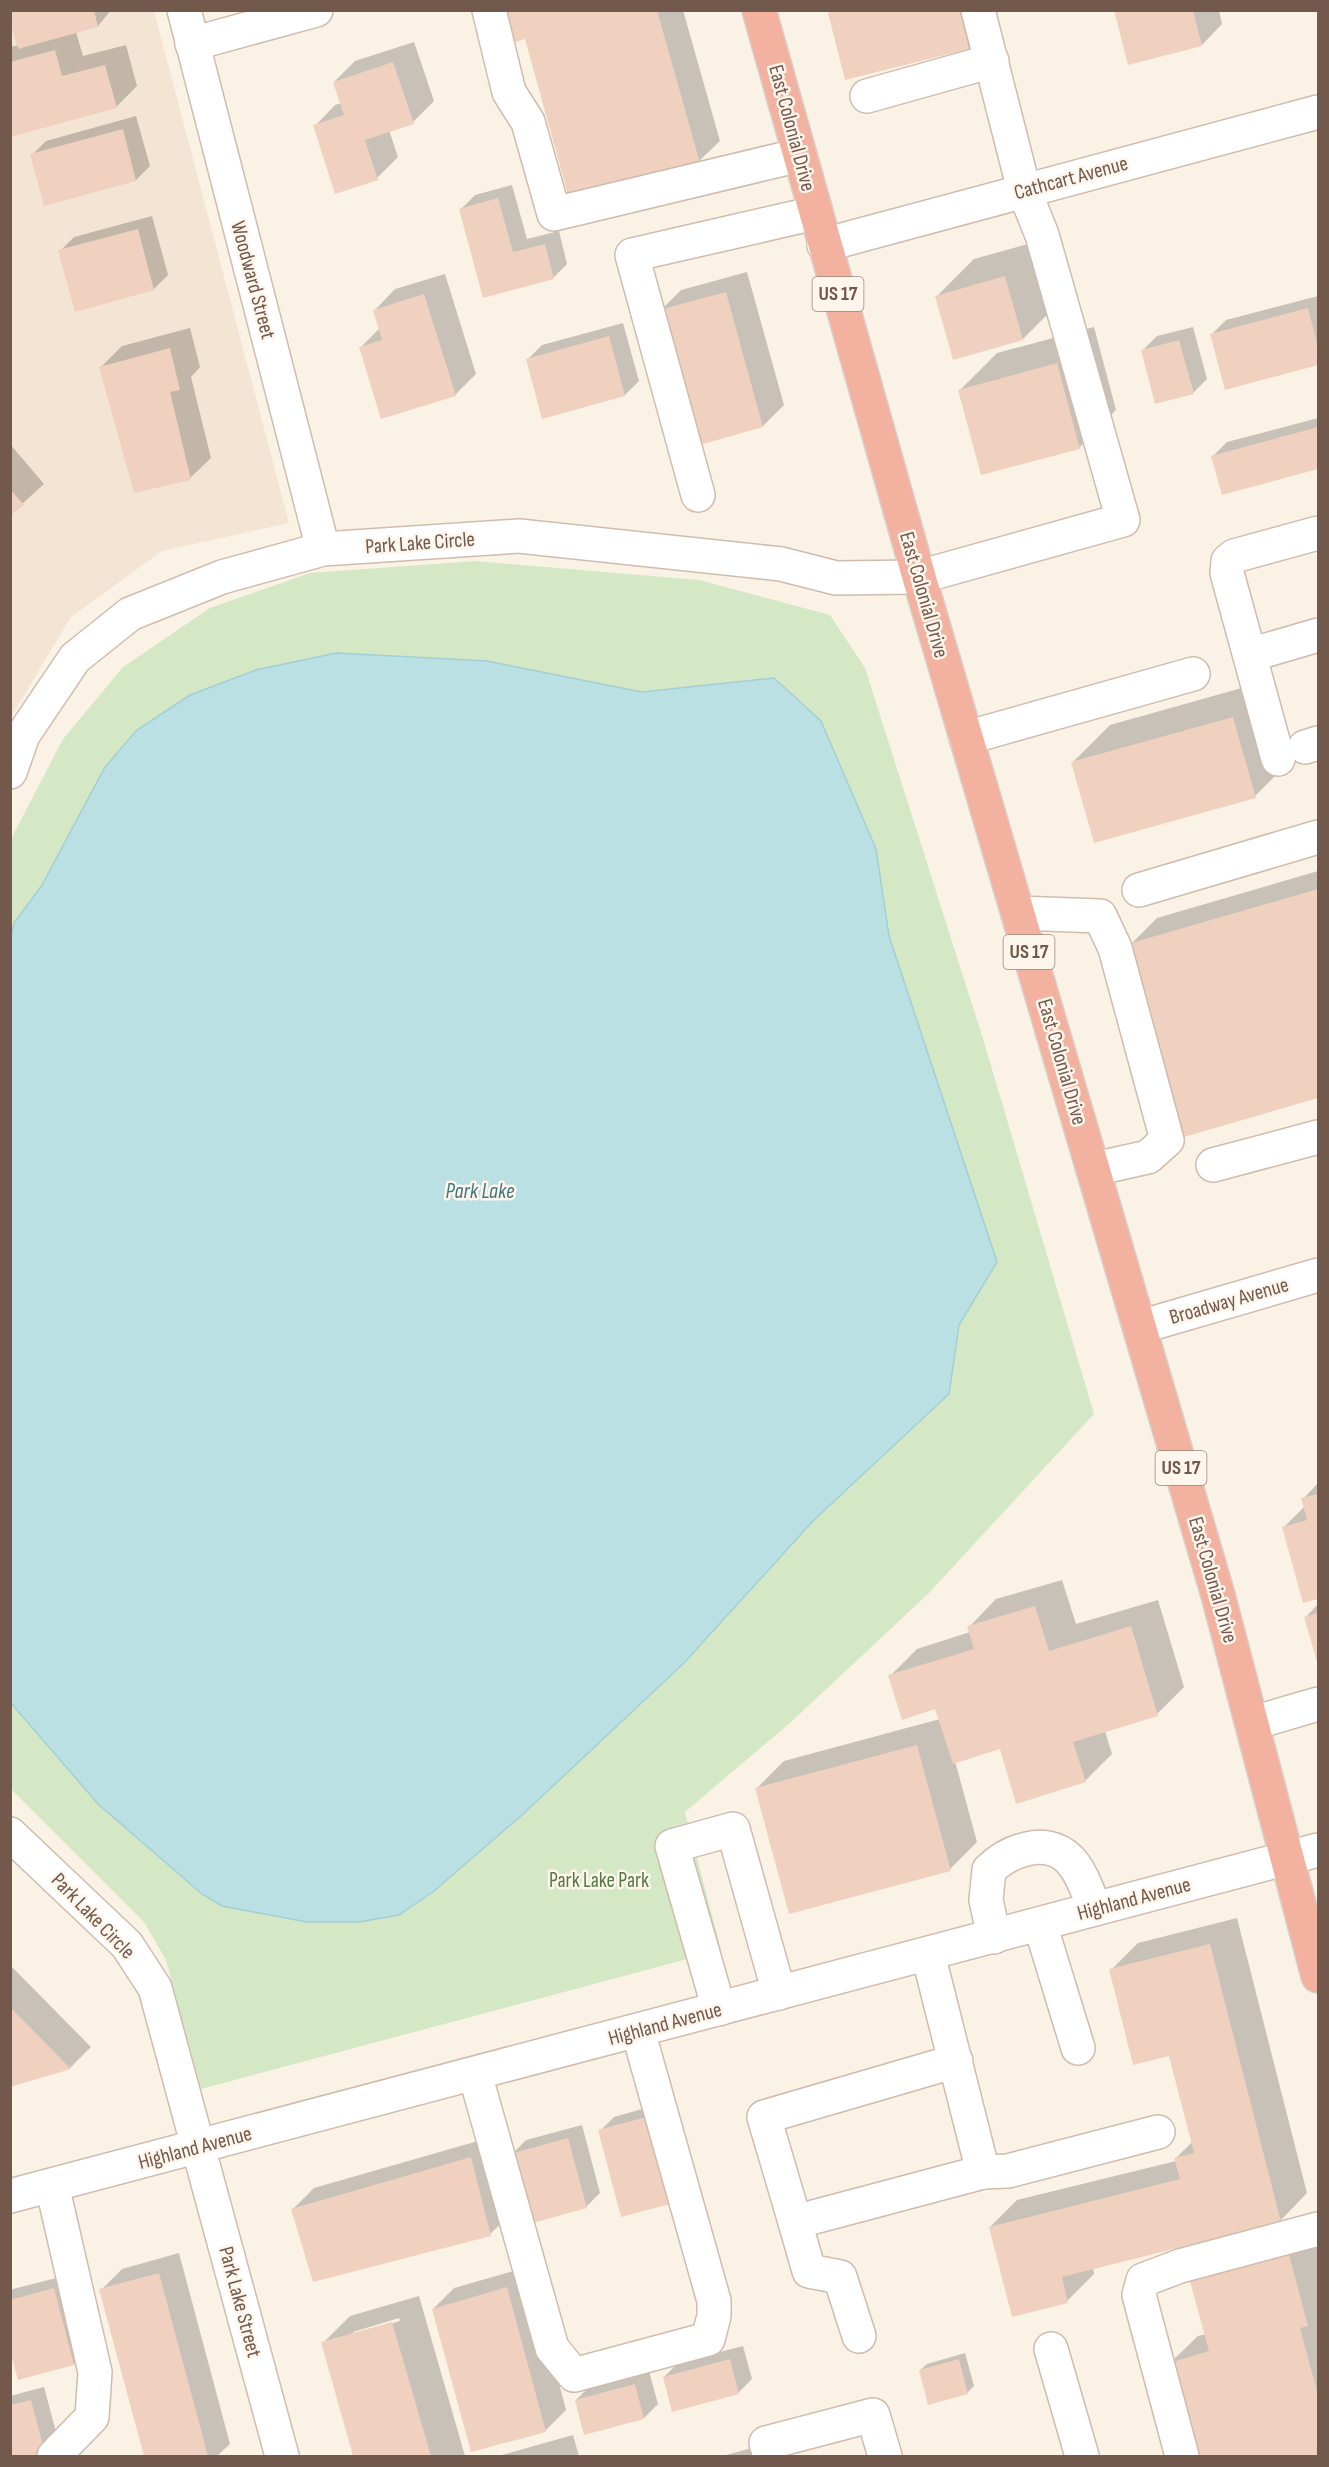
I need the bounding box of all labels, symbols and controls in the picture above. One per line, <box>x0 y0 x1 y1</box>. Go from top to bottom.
street label: East Colonial Drive <box>763 62 821 194</box>
street label: Cathcart Avenue <box>1011 151 1131 205</box>
street label: Woodward Street <box>225 218 281 342</box>
road number: US 17 <box>812 277 864 311</box>
street label: Park Lake Circle <box>364 527 476 559</box>
street label: East Colonial Drive <box>894 529 954 661</box>
road number: US 17 <box>1004 935 1054 969</box>
street label: East Colonial Drive <box>1032 996 1092 1128</box>
water label: Park Lake <box>446 1178 515 1205</box>
street label: Broadway Avenue <box>1167 1272 1291 1330</box>
road number: US 17 <box>1156 1451 1206 1485</box>
street label: East Colonial Drive <box>1183 1514 1243 1646</box>
street label: Park Lake Circle <box>46 1868 140 1964</box>
park label: Park Lake Park <box>549 1868 649 1893</box>
street label: Highland Avenue <box>1075 1872 1193 1926</box>
street label: Highland Avenue <box>606 1997 724 2051</box>
street label: Highland Avenue <box>136 2121 254 2175</box>
street label: Park Lake Street <box>213 2244 267 2360</box>

